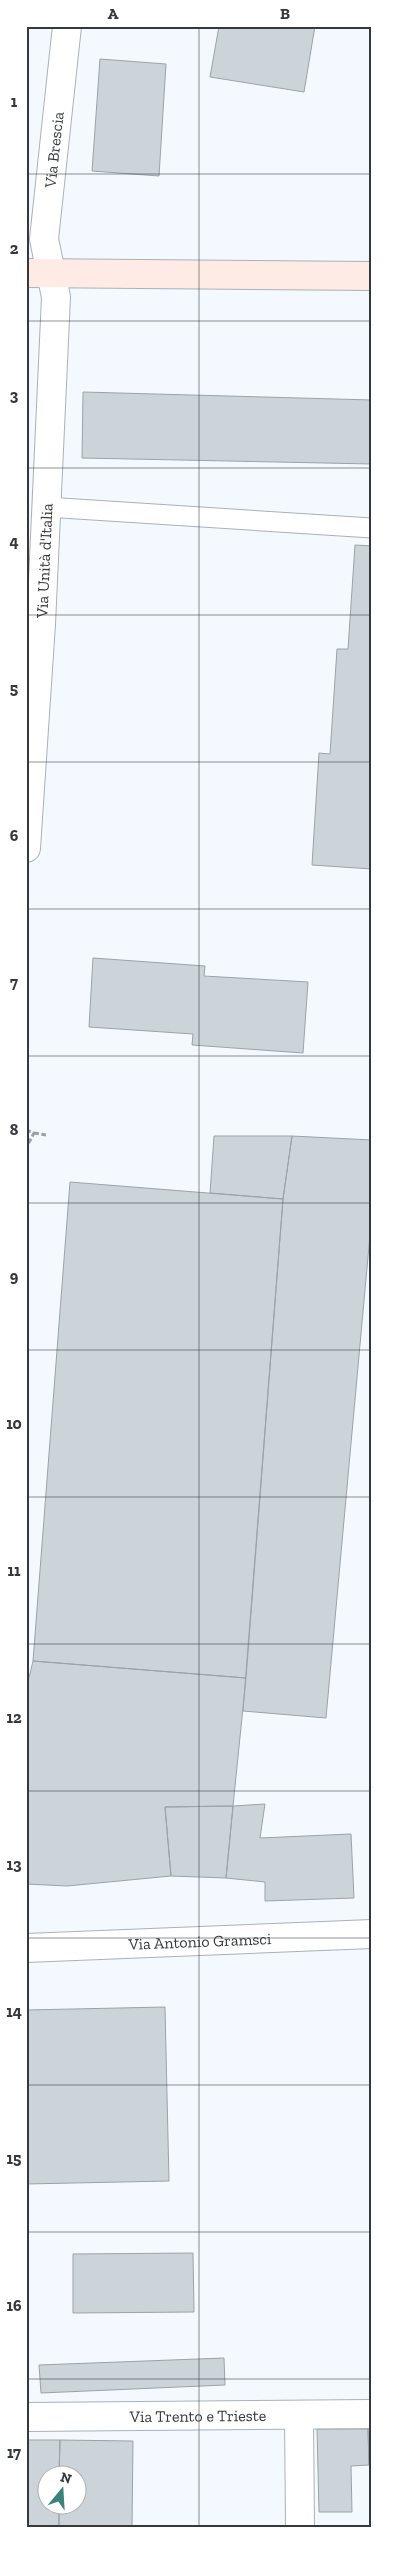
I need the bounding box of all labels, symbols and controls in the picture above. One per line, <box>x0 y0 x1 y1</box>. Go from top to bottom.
text: A <box>108 4 119 23</box>
text: B <box>280 4 290 23</box>
text: 1 <box>11 92 18 111</box>
street label: Via Brescia <box>40 110 67 190</box>
text: 2 <box>10 239 19 258</box>
text: 3 <box>10 386 19 405</box>
street label: Via Unità d'Italia <box>32 503 56 619</box>
text: 4 <box>9 532 19 551</box>
text: 5 <box>10 679 18 698</box>
text: 6 <box>10 826 19 845</box>
text: 7 <box>10 973 18 992</box>
text: 8 <box>10 1120 19 1139</box>
text: 9 <box>10 1267 19 1286</box>
text: 10 <box>6 1414 22 1433</box>
text: 11 <box>8 1561 21 1580</box>
text: 12 <box>6 1708 22 1727</box>
text: 13 <box>7 1855 22 1874</box>
street label: Via Antonio Gramsci <box>127 1929 272 1953</box>
text: 14 <box>6 2002 22 2021</box>
text: 15 <box>7 2149 21 2168</box>
text: 16 <box>6 2296 22 2315</box>
street label: Via Trento e Trieste <box>129 2405 266 2426</box>
text: 17 <box>7 2443 21 2462</box>
north arrow <box>38 2466 88 2516</box>
text: N <box>58 2468 74 2488</box>

